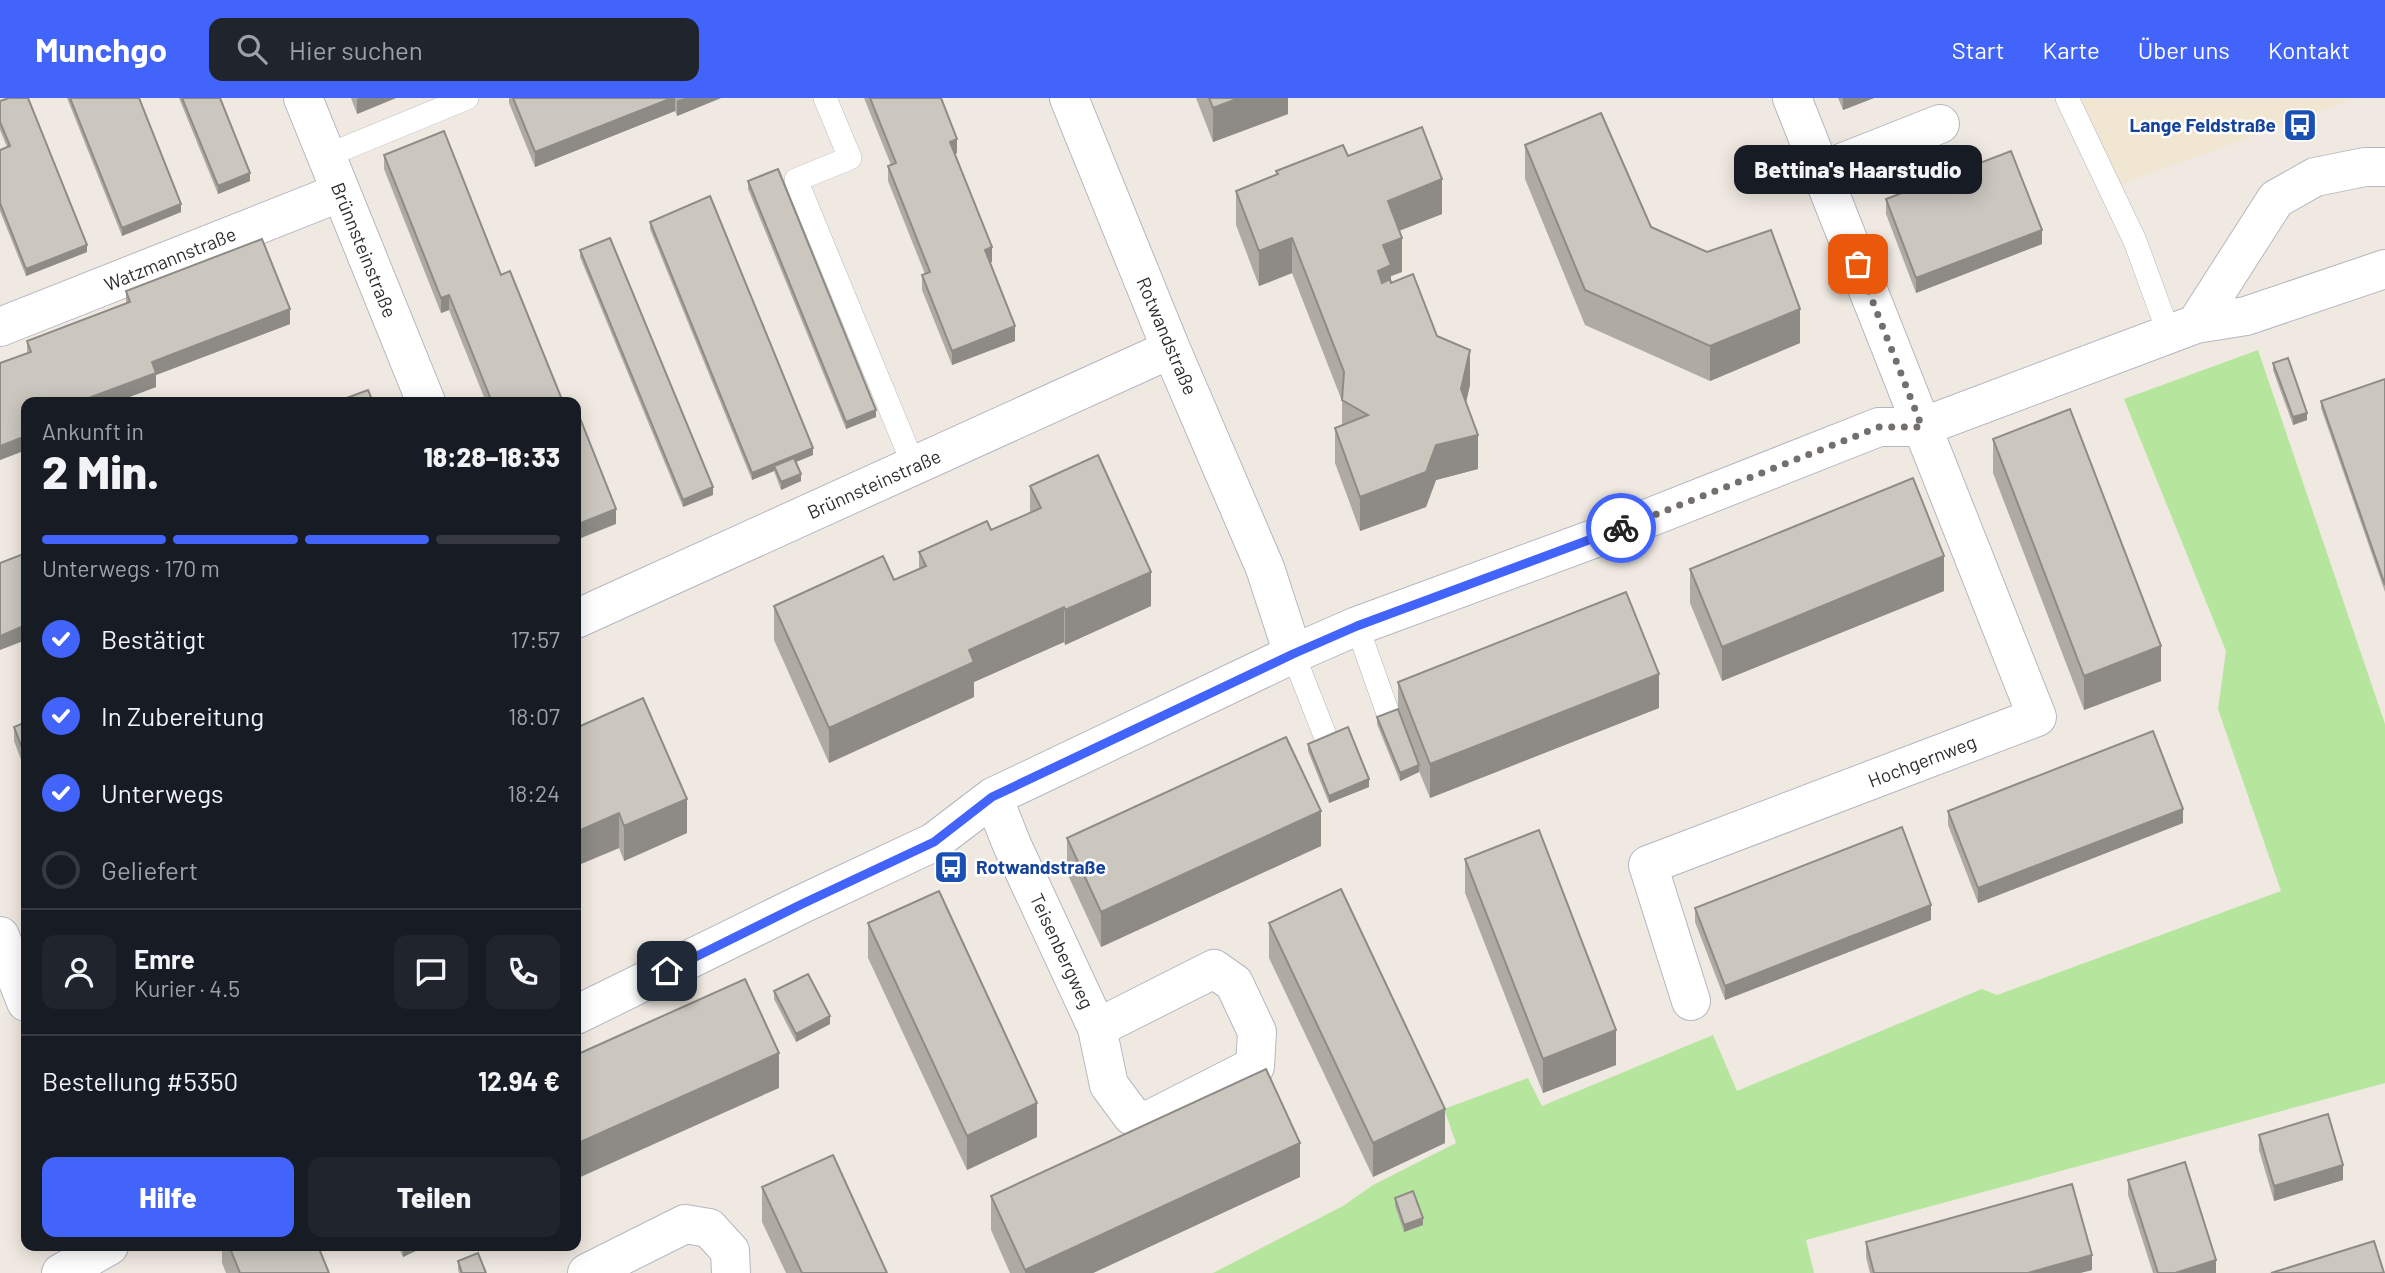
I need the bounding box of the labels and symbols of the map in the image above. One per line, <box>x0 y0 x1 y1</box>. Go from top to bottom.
bus stop icon: Lange Feldstraße <box>2281 106 2319 144</box>
place label: Lange Feldstraße <box>2129 113 2276 136</box>
callout: Bettina's Haarstudio <box>1734 145 1982 194</box>
street label: Brünnsteinstraße <box>327 179 402 321</box>
street label: Watzmannstraße <box>101 222 239 295</box>
pin <box>1828 234 1888 294</box>
street label: Rotwandstraße <box>1132 273 1203 398</box>
street label: Brünnsteinstraße <box>803 444 944 523</box>
courier <box>1586 493 1656 563</box>
street label: Hochgernweg <box>1865 729 1979 792</box>
bus stop icon: Rotwandstraße <box>932 848 970 886</box>
place label: Rotwandstraße <box>976 855 1106 878</box>
street label: Teisenbergweg <box>1026 889 1099 1012</box>
pin <box>637 941 697 1001</box>

